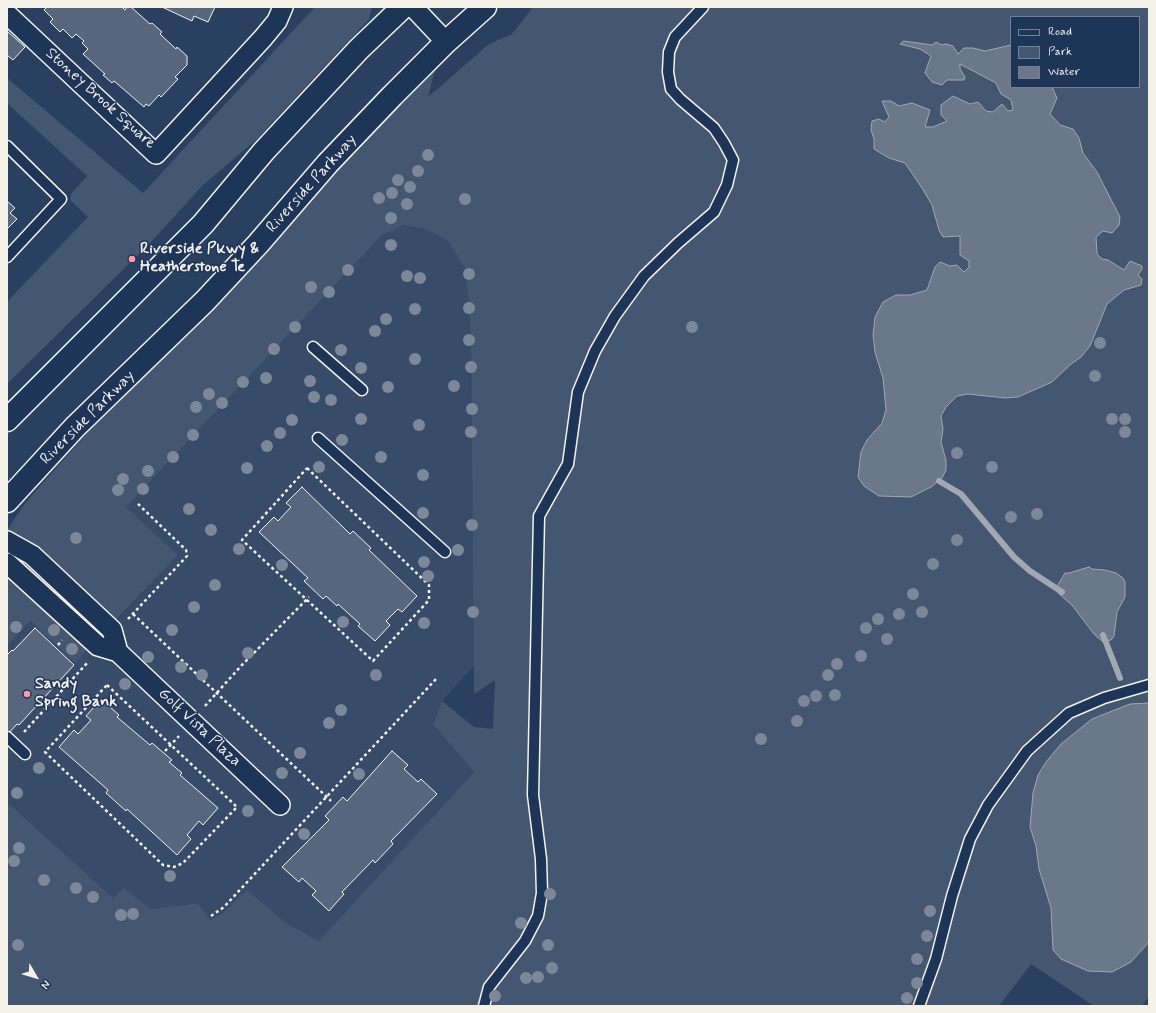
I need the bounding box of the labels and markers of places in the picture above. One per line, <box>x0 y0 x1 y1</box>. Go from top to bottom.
place label: Riverside Pkwy & Heatherstone Te <box>140 240 259 278</box>
marker: Riverside Pkwy & Heatherstone Te <box>127 254 137 264</box>
place label: Sandy Spring Bank <box>35 675 117 713</box>
marker: Sandy Spring Bank <box>22 689 32 699</box>

